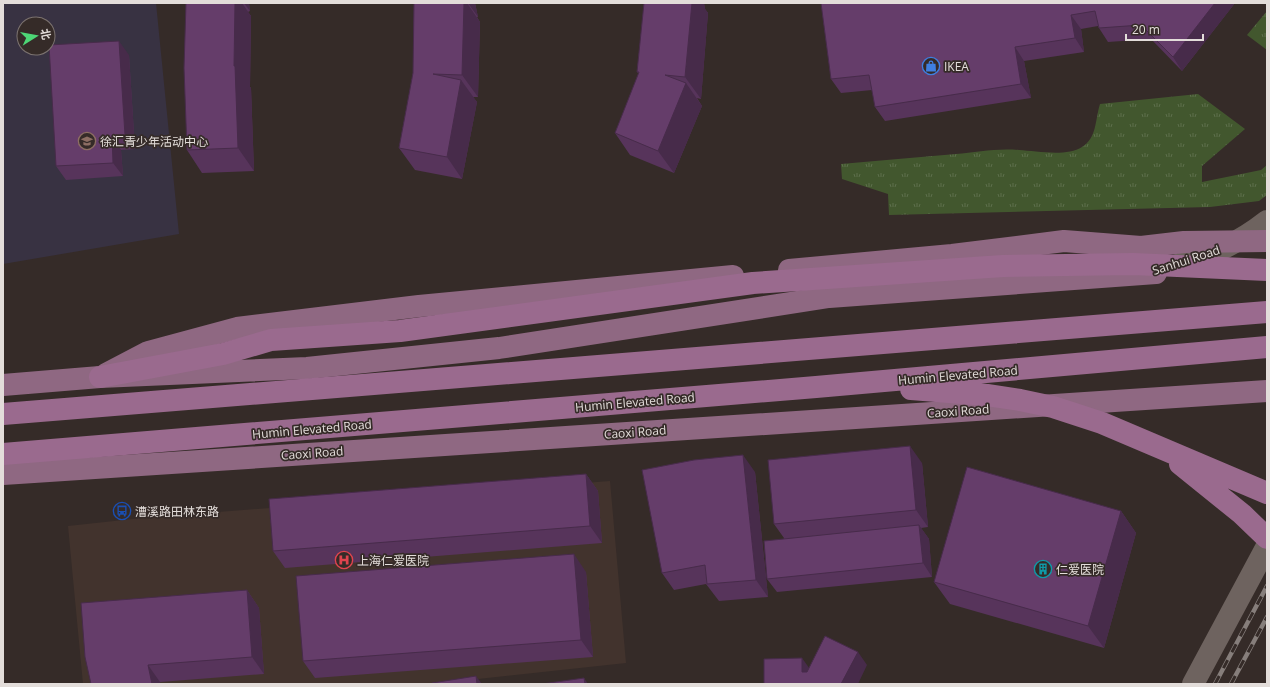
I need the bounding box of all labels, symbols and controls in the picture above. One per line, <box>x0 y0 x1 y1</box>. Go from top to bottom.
north arrow <box>16 16 56 56</box>
scale bar <box>1126 16 1203 42</box>
text: 20 m <box>1132 21 1160 38</box>
text: 北 <box>38 27 55 41</box>
shop icon: IKEA <box>921 56 941 76</box>
place label: IKEA <box>944 58 969 75</box>
school or university icon: 徐汇青少年活动中心 <box>77 131 97 151</box>
place label: 徐汇青少年活动中心 <box>100 133 208 150</box>
street label: Sanhui Road <box>1150 241 1222 279</box>
street label: Humin Elevated Road <box>897 361 1019 389</box>
street label: Humin Elevated Road <box>574 388 696 416</box>
street label: Caoxi Road <box>926 400 990 422</box>
street label: Humin Elevated Road <box>251 415 373 443</box>
street label: Caoxi Road <box>603 421 667 443</box>
street label: Caoxi Road <box>280 442 344 464</box>
bus stop icon: 漕溪路田林东路 <box>112 501 132 521</box>
place label: 漕溪路田林东路 <box>135 503 219 520</box>
hospital icon: 上海仁爱医院 <box>334 550 354 570</box>
place label: 上海仁爱医院 <box>357 552 429 569</box>
building icon: 仁爱医院 <box>1033 559 1053 579</box>
place label: 仁爱医院 <box>1056 561 1104 578</box>

